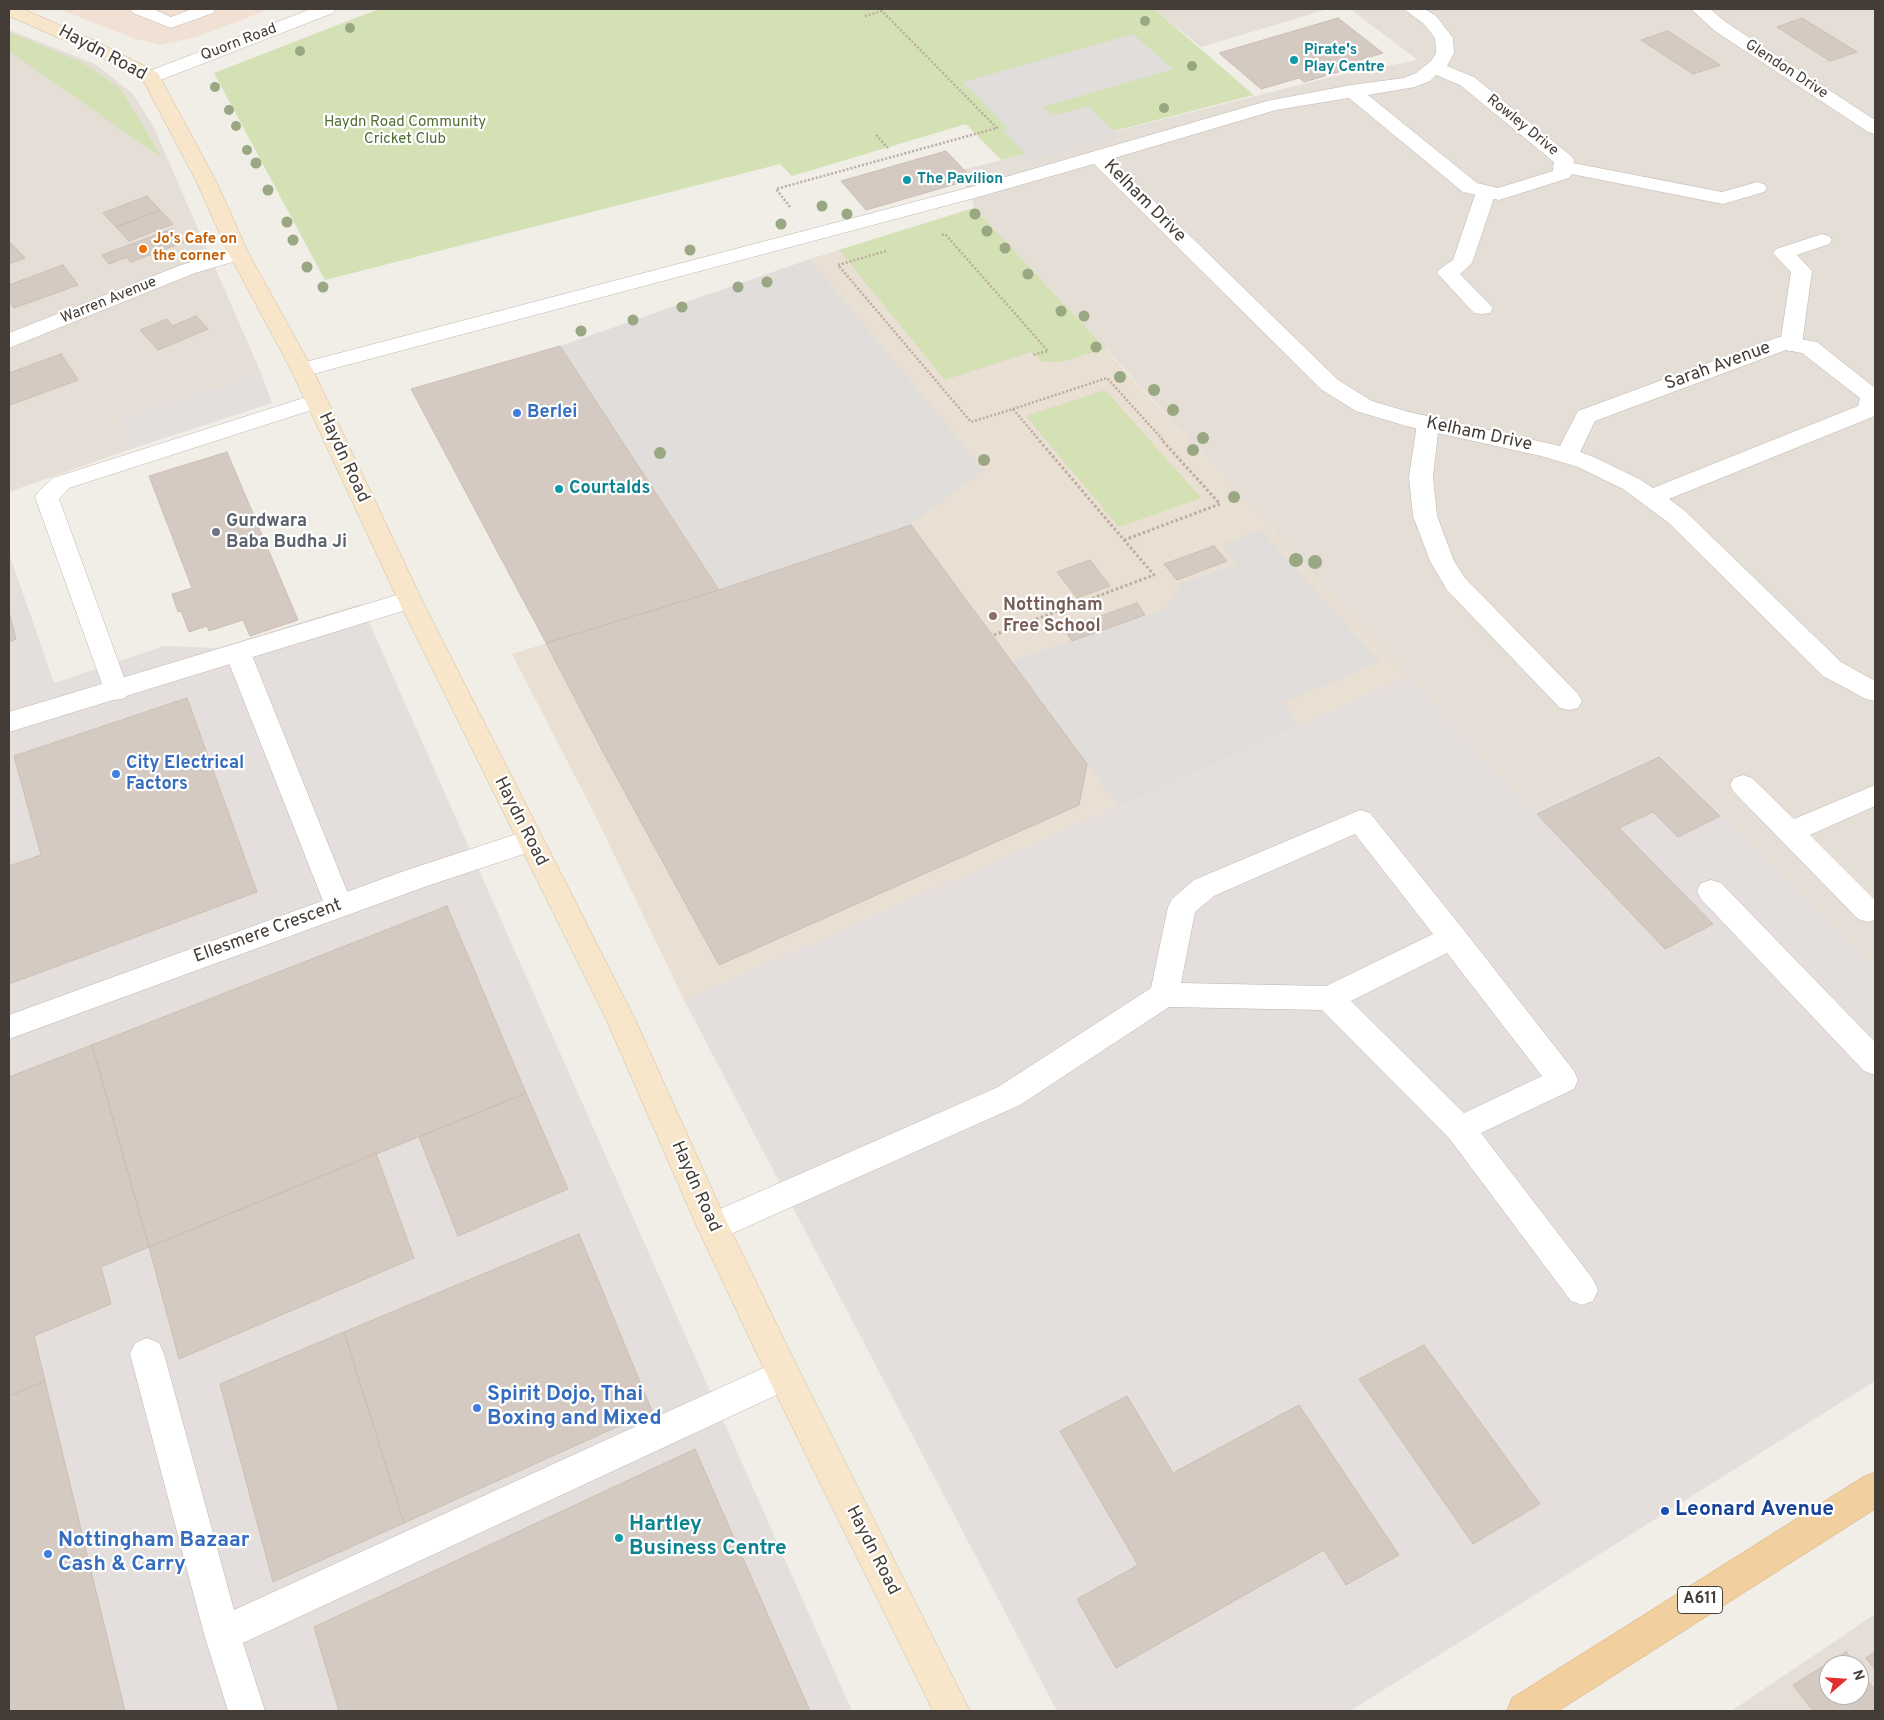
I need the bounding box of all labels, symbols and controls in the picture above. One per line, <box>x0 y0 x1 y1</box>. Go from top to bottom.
street label: Quorn Road <box>198 20 280 66</box>
street label: Haydn Road <box>54 22 150 86</box>
street label: Glendon Drive <box>1741 36 1831 104</box>
place label: Pirate's Play Centre <box>1304 42 1385 77</box>
marker: Pirate's Play Centre <box>1288 54 1300 66</box>
street label: Rowley Drive <box>1482 92 1562 160</box>
park label: Haydn Road Community Cricket Club <box>324 114 486 149</box>
street label: Kelham Drive <box>1098 156 1190 248</box>
place label: The Pavilion <box>917 171 1003 189</box>
marker: The Pavilion <box>901 174 913 186</box>
place label: Jo's Cafe on the corner <box>153 231 237 266</box>
marker: Jo's Cafe on the corner <box>137 243 149 255</box>
street label: Warren Avenue <box>58 274 160 328</box>
street label: Sarah Avenue <box>1662 338 1774 396</box>
place label: Berlei <box>527 402 577 424</box>
marker: Berlei <box>511 407 523 419</box>
street label: Haydn Road <box>313 409 373 507</box>
street label: Kelham Drive <box>1424 413 1534 457</box>
place label: Courtalds <box>569 478 650 500</box>
marker: Courtalds <box>553 483 565 495</box>
place label: Gurdwara Baba Budha Ji <box>226 511 347 554</box>
marker: Gurdwara Baba Budha Ji <box>210 526 222 538</box>
place label: Nottingham Free School <box>1003 595 1103 638</box>
marker: Nottingham Free School <box>987 610 999 622</box>
place label: City Electrical Factors <box>126 753 244 796</box>
marker: City Electrical Factors <box>110 768 122 780</box>
street label: Haydn Road <box>488 774 552 870</box>
street label: Ellesmere Crescent <box>191 895 345 969</box>
street label: Haydn Road <box>665 1138 725 1236</box>
place label: Spirit Dojo, Thai Boxing and Mixed <box>487 1383 662 1433</box>
marker: Spirit Dojo, Thai Boxing and Mixed <box>471 1402 483 1414</box>
place label: Leonard Avenue <box>1675 1498 1834 1524</box>
street label: Haydn Road <box>840 1503 904 1599</box>
marker: Leonard Avenue <box>1659 1505 1671 1517</box>
place label: Hartley Business Centre <box>629 1513 787 1563</box>
place label: Nottingham Bazaar Cash & Carry <box>58 1529 250 1579</box>
marker: Hartley Business Centre <box>613 1532 625 1544</box>
marker: Nottingham Bazaar Cash & Carry <box>42 1548 54 1560</box>
road number: A611 <box>1678 1586 1722 1614</box>
north arrow <box>1819 1655 1869 1705</box>
text: N <box>1848 1668 1867 1683</box>

